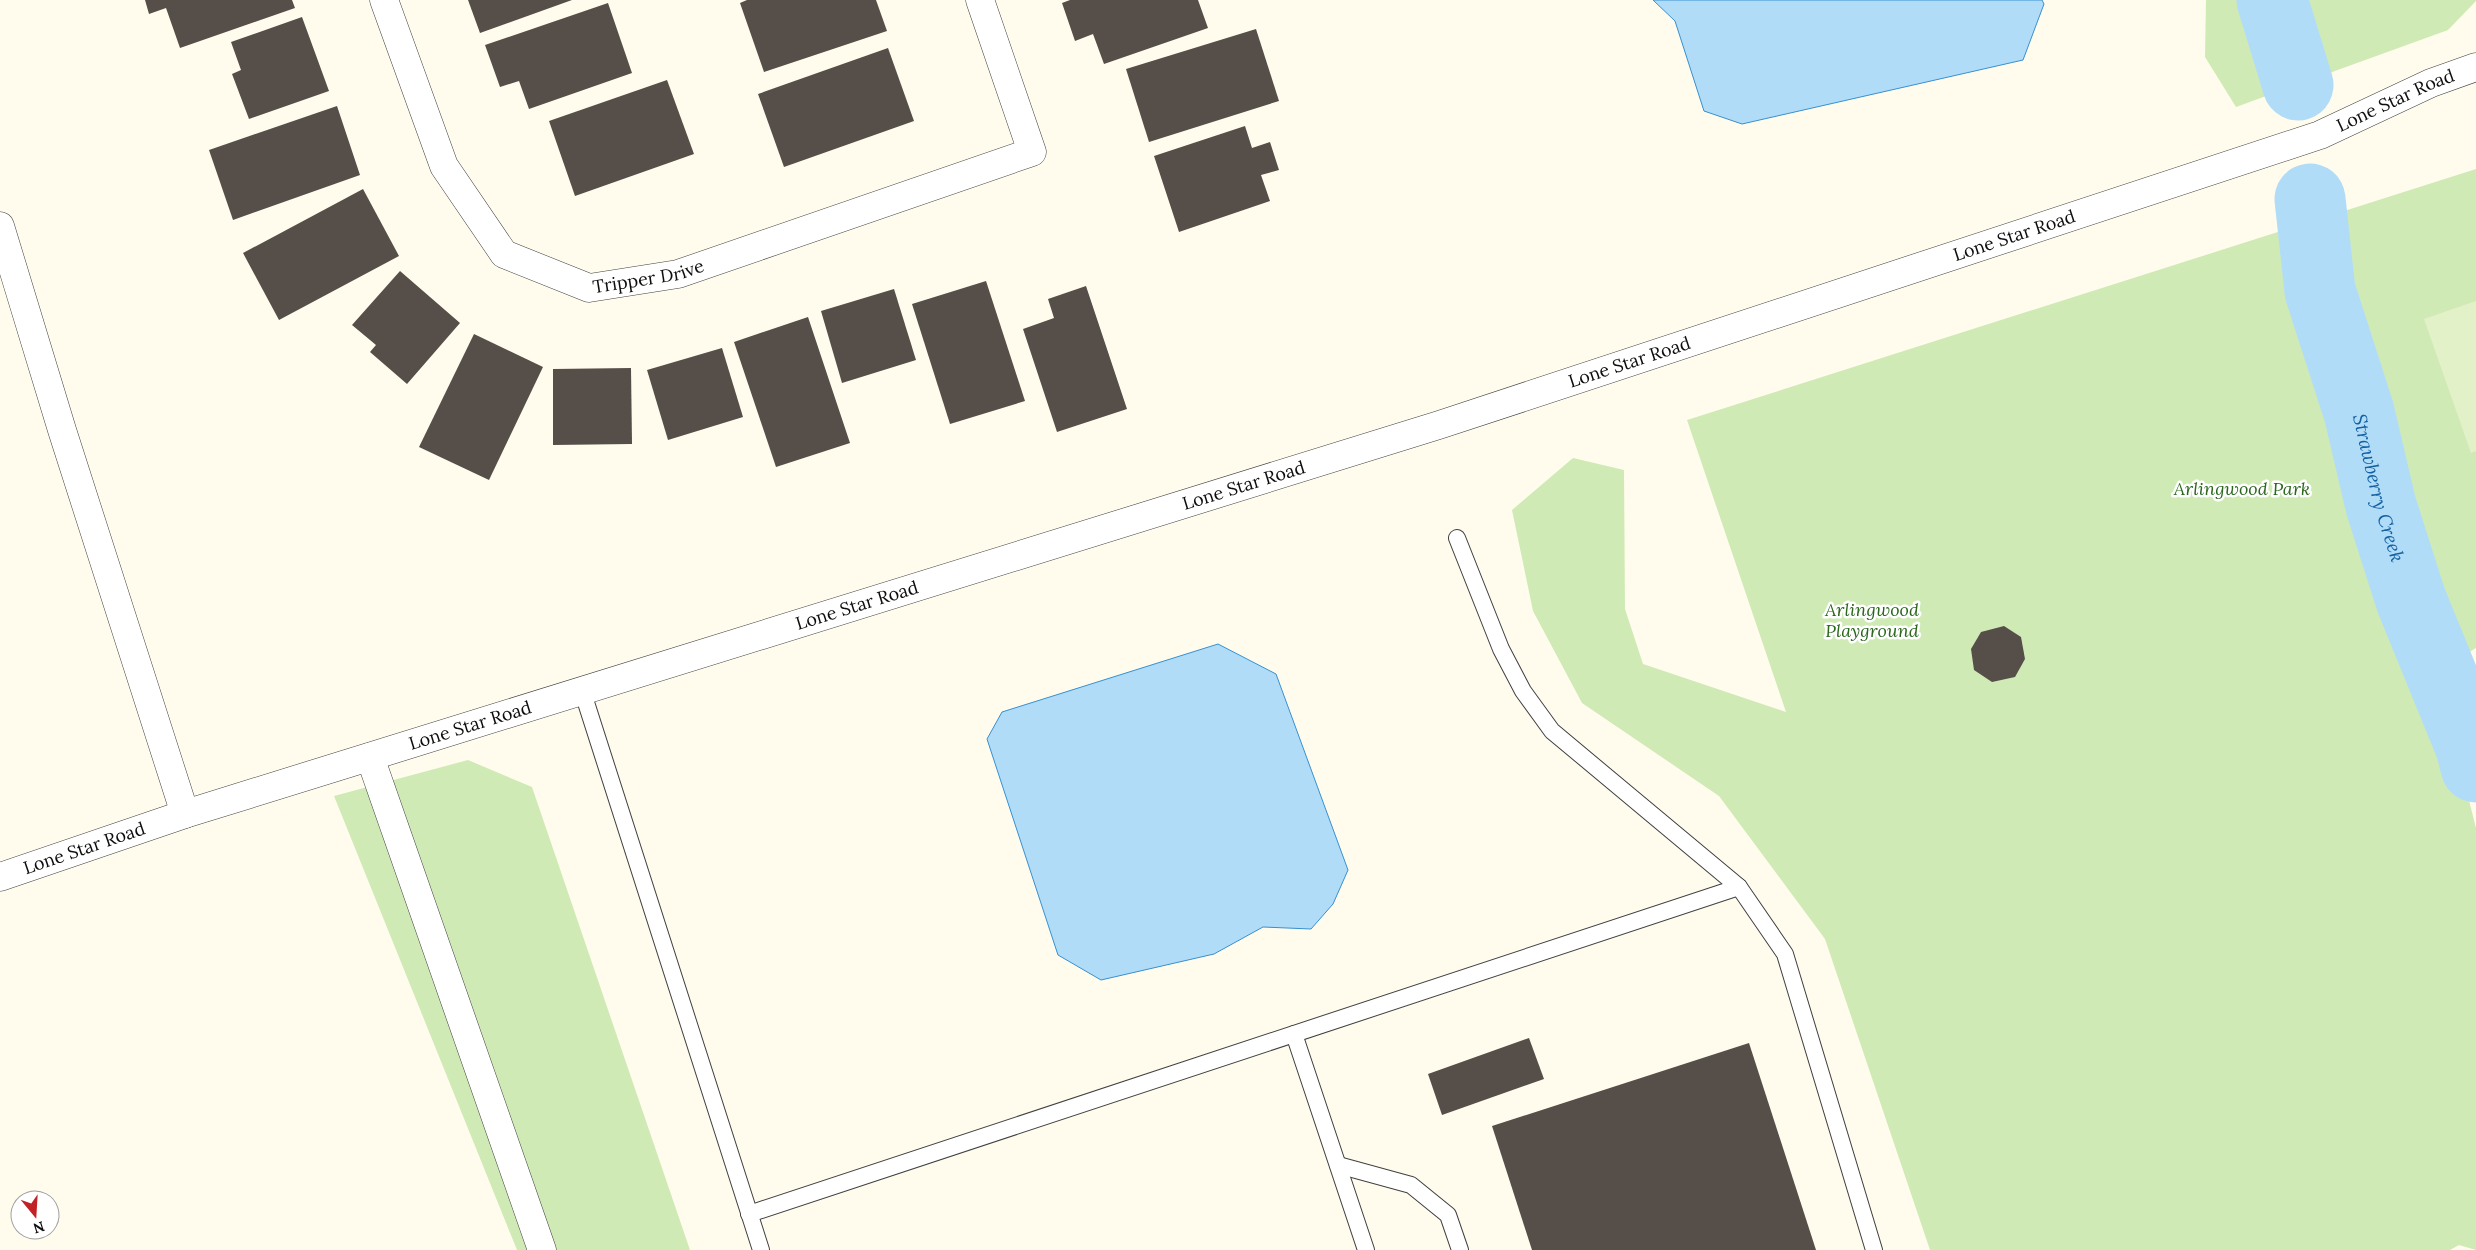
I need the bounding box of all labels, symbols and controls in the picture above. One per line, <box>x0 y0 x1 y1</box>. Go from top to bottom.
street label: Lone Star Road <box>2333 64 2458 137</box>
street label: Lone Star Road <box>1950 204 2078 266</box>
street label: Tripper Drive <box>591 254 707 298</box>
street label: Lone Star Road <box>1565 331 1694 393</box>
water label: Strawberry Creek <box>2348 411 2410 565</box>
street label: Lone Star Road <box>1180 455 1308 515</box>
park label: Arlingwood Park <box>2173 477 2310 500</box>
street label: Lone Star Road <box>793 575 921 635</box>
park label: Arlingwood Playground <box>1824 598 1919 642</box>
street label: Lone Star Road <box>406 695 534 755</box>
street label: Lone Star Road <box>20 816 148 879</box>
north arrow <box>10 1190 60 1240</box>
text: N <box>31 1217 47 1238</box>

